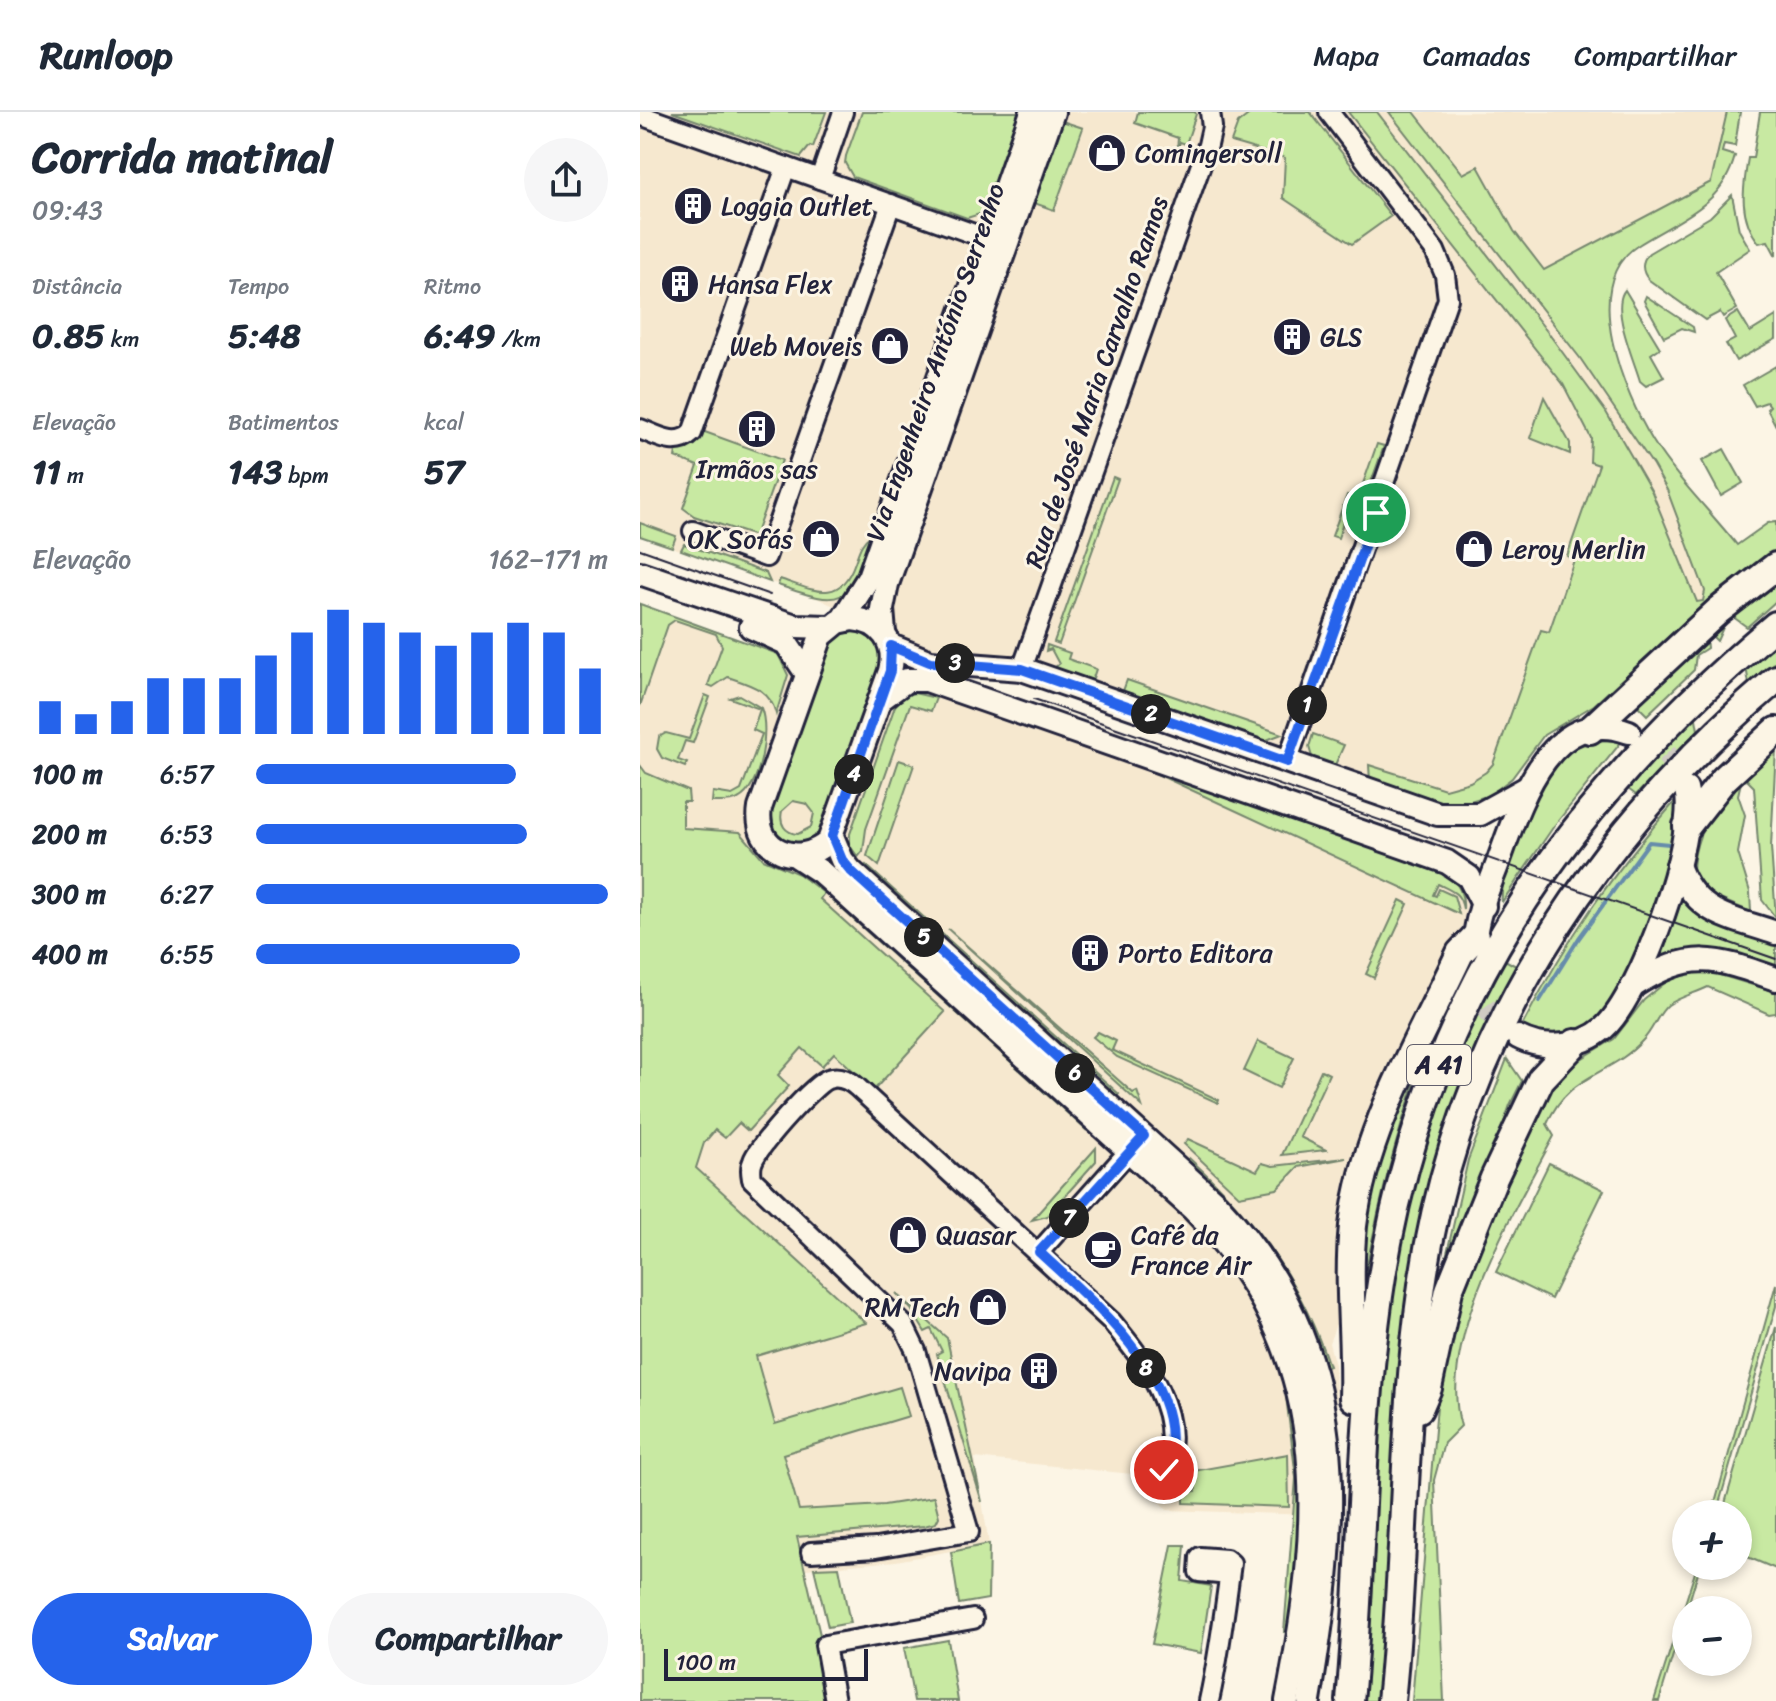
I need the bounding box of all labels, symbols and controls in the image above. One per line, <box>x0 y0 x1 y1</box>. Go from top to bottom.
text: Runloop <box>40 22 173 89</box>
text: Mapa <box>1313 31 1379 80</box>
text: Camadas <box>1423 31 1530 80</box>
text: Compartilhar <box>1574 31 1736 80</box>
text: Corrida matinal <box>32 118 333 196</box>
place label: Comingersoll <box>1135 130 1282 176</box>
shop icon: Comingersoll <box>1086 132 1128 174</box>
button: share <box>524 138 608 222</box>
street label: Via Engenheiro António Serrenho <box>852 177 1018 547</box>
place label: Loggia Outlet <box>721 183 873 229</box>
building icon: Loggia Outlet <box>672 185 714 227</box>
text: 09:43 <box>32 187 103 233</box>
street label: Rua de José Maria Carvalho Ramos <box>1011 189 1181 574</box>
place label: Hansa Flex <box>708 261 833 307</box>
building icon: Hansa Flex <box>659 263 701 305</box>
text: Distância <box>32 267 122 306</box>
text: Tempo <box>228 267 289 306</box>
text: Ritmo <box>424 267 481 306</box>
text: 0.85 <box>32 306 105 366</box>
text: 5:48 <box>228 306 301 366</box>
text: 6:49 <box>424 306 496 366</box>
place label: GLS <box>1320 314 1362 360</box>
building icon: GLS <box>1271 316 1313 358</box>
text: km <box>105 320 139 359</box>
text: /km <box>496 320 541 359</box>
place label: Web Moveis <box>730 323 862 369</box>
shop icon: Web Moveis <box>869 325 911 367</box>
text: Elevação <box>32 403 116 442</box>
text: Batimentos <box>228 403 339 442</box>
text: kcal <box>424 403 464 442</box>
building icon: Irmãos sas <box>736 408 778 450</box>
text: 11 <box>32 442 61 502</box>
text: 143 <box>228 442 283 502</box>
text: 57 <box>424 442 464 502</box>
place label: Irmãos sas <box>695 446 818 492</box>
text: m <box>61 456 84 495</box>
text: bpm <box>283 456 329 495</box>
pin <box>1342 479 1410 547</box>
icon: arrive <box>1354 491 1398 535</box>
place label: OK Sofás <box>688 516 793 562</box>
shop icon: OK Sofás <box>800 518 842 560</box>
place label: Leroy Merlin <box>1502 526 1646 572</box>
shop icon: Leroy Merlin <box>1453 528 1495 570</box>
text: Elevação <box>32 536 131 582</box>
text: 162–171 m <box>488 536 608 582</box>
pin: 3 <box>935 643 975 683</box>
text: 3 <box>949 643 961 682</box>
pin: 1 <box>1287 685 1327 725</box>
text: 1 <box>1302 685 1312 724</box>
pin: 2 <box>1131 694 1171 734</box>
text: 2 <box>1145 694 1157 733</box>
text: 100 m <box>32 751 103 797</box>
text: 6:57 <box>160 751 213 797</box>
pin: 4 <box>834 754 874 794</box>
text: 4 <box>847 754 861 793</box>
text: 200 m <box>32 811 107 857</box>
text: 6:53 <box>160 811 213 857</box>
text: 300 m <box>32 871 106 917</box>
text: 6:27 <box>160 871 212 917</box>
pin: 5 <box>904 917 944 957</box>
text: 5 <box>917 917 931 956</box>
place label: Porto Editora <box>1118 930 1274 976</box>
text: 400 m <box>32 931 108 977</box>
text: 6:55 <box>160 931 214 977</box>
building icon: Porto Editora <box>1069 932 1111 974</box>
road number: A 41 <box>1407 1045 1471 1085</box>
pin: 6 <box>1055 1053 1095 1093</box>
text: 6 <box>1069 1053 1081 1092</box>
pin: 7 <box>1049 1198 1089 1238</box>
text: 7 <box>1063 1198 1075 1237</box>
place label: Quasar <box>936 1212 1017 1258</box>
place label: Café da France Air <box>1131 1212 1252 1288</box>
shop icon: Quasar <box>887 1214 929 1256</box>
cafe icon: Café da France Air <box>1082 1229 1124 1271</box>
place label: RM Tech <box>865 1284 960 1330</box>
shop icon: RM Tech <box>967 1286 1009 1328</box>
place label: Navipa <box>934 1348 1011 1394</box>
pin: 8 <box>1126 1348 1166 1388</box>
text: 8 <box>1139 1348 1153 1387</box>
building icon: Navipa <box>1018 1350 1060 1392</box>
pin <box>1130 1436 1198 1504</box>
icon: check <box>1142 1448 1186 1492</box>
map controls <box>1672 1500 1752 1676</box>
button: + <box>1672 1500 1752 1580</box>
button: Salvar <box>32 1593 312 1685</box>
button: Compartilhar <box>328 1593 608 1685</box>
button: − <box>1672 1596 1752 1676</box>
text: 100 m <box>676 1643 736 1682</box>
scale bar <box>664 1645 868 1681</box>

